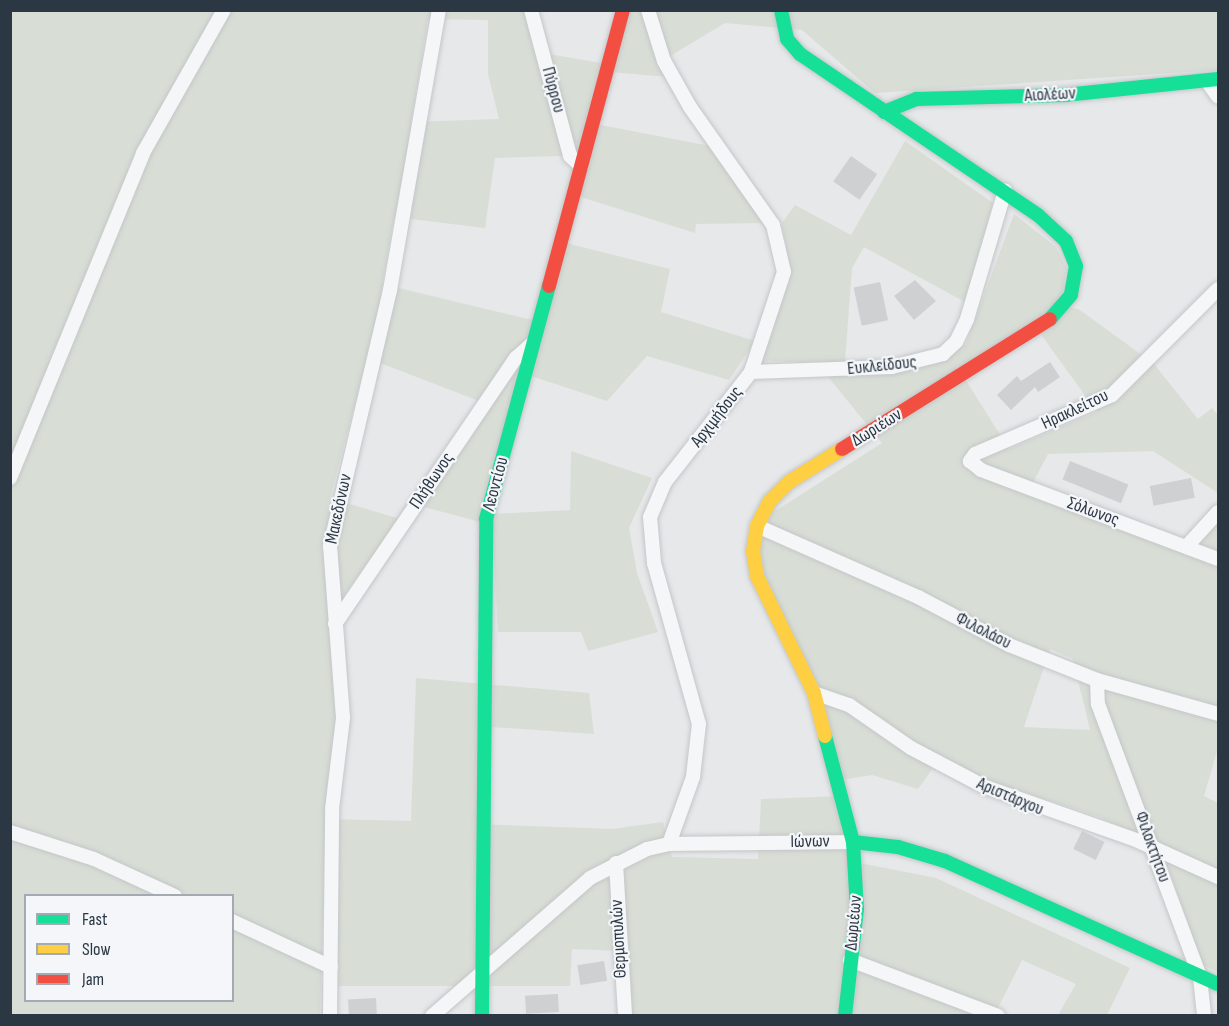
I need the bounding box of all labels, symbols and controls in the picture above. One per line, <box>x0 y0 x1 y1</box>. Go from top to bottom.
street label: Πύρρου <box>537 65 569 115</box>
street label: Αιολέων <box>1024 83 1076 107</box>
street label: Ευκλείδους <box>846 352 918 380</box>
street label: Αρχιμήδους <box>686 382 748 452</box>
street label: Ηρακλείτου <box>1038 385 1112 435</box>
street label: Δωριέων <box>848 404 906 452</box>
street label: Πλήθωνος <box>405 448 459 514</box>
street label: Λεοντίου <box>478 455 514 513</box>
street label: Μακεδόνων <box>321 472 357 546</box>
street label: Σόλωνος <box>1064 493 1122 531</box>
street label: Φιλολάου <box>951 608 1015 654</box>
street label: Αριστάρχου <box>973 773 1047 821</box>
street label: Φιλοκτήτου <box>1129 809 1175 885</box>
street label: Ιώνων <box>790 831 830 853</box>
legend <box>24 894 234 1002</box>
street label: Δωριέων <box>841 895 867 951</box>
street label: Θερμοπυλών <box>606 899 632 979</box>
text: Fast <box>82 909 107 930</box>
text: Slow <box>82 939 111 960</box>
text: Jam <box>82 969 104 990</box>

